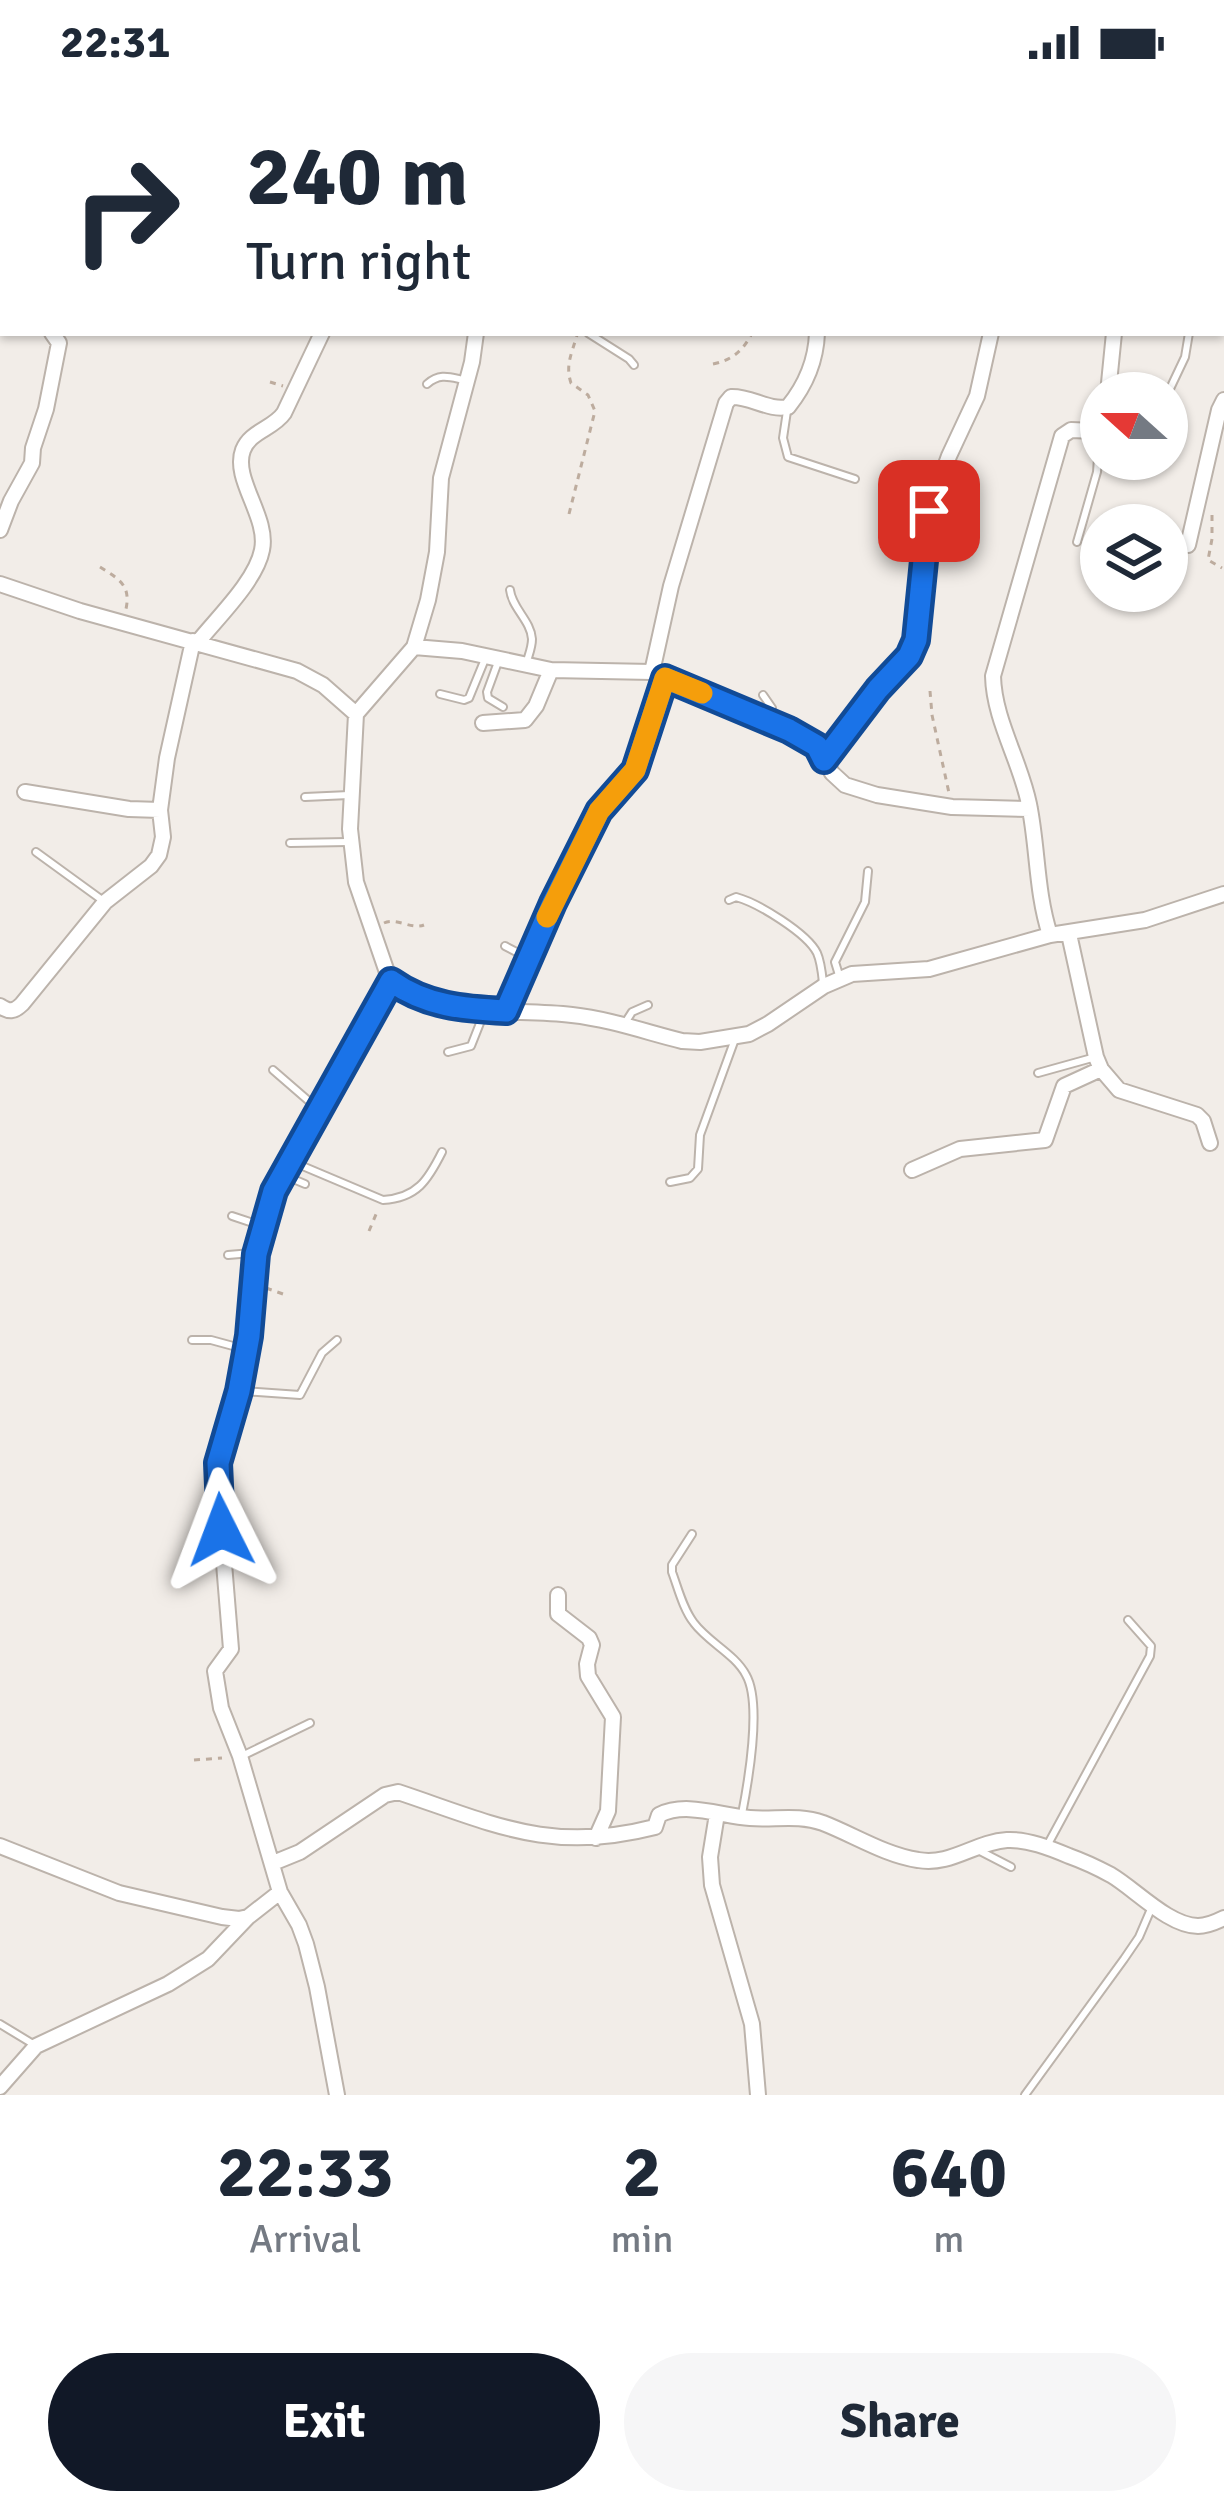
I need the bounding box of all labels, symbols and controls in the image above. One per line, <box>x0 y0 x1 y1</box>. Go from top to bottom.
text: 22:31 <box>60 15 170 70</box>
text: 240 m <box>246 125 468 229</box>
icon: right <box>48 132 204 288</box>
text: Turn right <box>246 228 471 295</box>
north arrow <box>1080 372 1188 480</box>
map controls <box>1080 372 1188 612</box>
pin <box>878 460 980 562</box>
icon: arrive <box>896 478 962 544</box>
button: layers <box>1080 504 1188 612</box>
position arrow <box>158 1467 284 1593</box>
text: 22:33 <box>217 2128 394 2217</box>
text: 2 <box>623 2128 661 2217</box>
text: 640 <box>890 2128 1007 2217</box>
text: Arrival <box>249 2215 361 2263</box>
text: min <box>611 2215 674 2263</box>
text: m <box>933 2215 964 2263</box>
button: Exit <box>48 2353 600 2491</box>
button: Share <box>624 2353 1176 2491</box>

